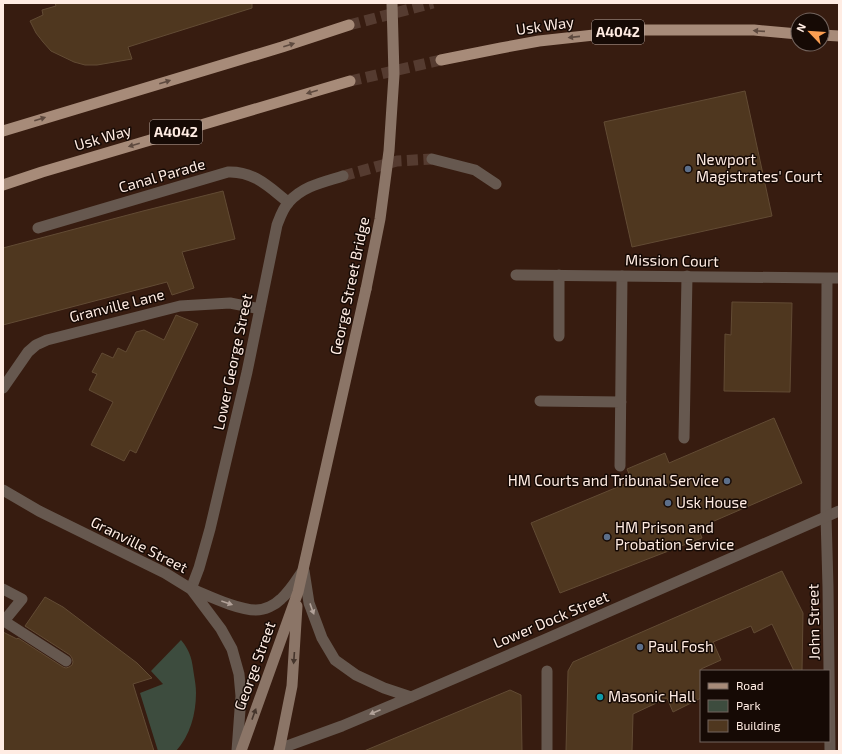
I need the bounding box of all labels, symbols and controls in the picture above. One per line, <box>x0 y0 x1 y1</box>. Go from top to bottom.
street label: Usk Way <box>515 12 575 38</box>
north arrow <box>790 12 830 52</box>
road number: A4042 <box>592 20 644 44</box>
text: N <box>793 21 808 34</box>
one-way arrow <box>753 27 765 34</box>
one-way arrow <box>567 34 580 40</box>
one-way arrow <box>284 41 296 47</box>
one-way arrow <box>159 79 171 85</box>
one-way arrow <box>306 89 318 95</box>
one-way arrow <box>35 116 47 122</box>
street label: Usk Way <box>72 120 133 154</box>
road number: A4042 <box>150 120 202 144</box>
one-way arrow <box>128 142 140 148</box>
place label: Newport Magistrates' Court <box>696 150 822 185</box>
street label: Canal Parade <box>116 154 207 196</box>
marker: Newport Magistrates' Court <box>683 164 693 174</box>
street label: George Street Bridge <box>326 215 372 356</box>
street label: Mission Court <box>625 250 719 270</box>
street label: Granville Lane <box>67 285 166 326</box>
street label: Lower George Street <box>209 292 255 432</box>
place label: HM Courts and Tribunal Service <box>508 471 719 489</box>
marker: HM Courts and Tribunal Service <box>722 476 732 486</box>
place label: Usk House <box>676 493 747 511</box>
marker: Usk House <box>663 498 673 508</box>
street label: Granville Street <box>88 512 191 576</box>
place label: HM Prison and Probation Service <box>615 518 734 553</box>
marker: HM Prison and Probation Service <box>602 532 612 542</box>
street label: John Street <box>803 584 823 660</box>
street label: Lower Dock Street <box>490 586 611 652</box>
one-way arrow <box>222 600 234 606</box>
one-way arrow <box>309 603 315 615</box>
street label: George Street <box>230 618 279 713</box>
place label: Paul Fosh <box>648 637 714 655</box>
marker: Paul Fosh <box>635 642 645 652</box>
one-way arrow <box>290 652 297 665</box>
legend <box>700 670 830 742</box>
text: Road <box>736 678 764 692</box>
place label: Masonic Hall <box>608 687 696 705</box>
marker: Masonic Hall <box>595 692 605 702</box>
text: Park <box>736 698 761 712</box>
one-way arrow <box>252 708 258 720</box>
one-way arrow <box>369 709 381 715</box>
text: Building <box>736 718 781 732</box>

